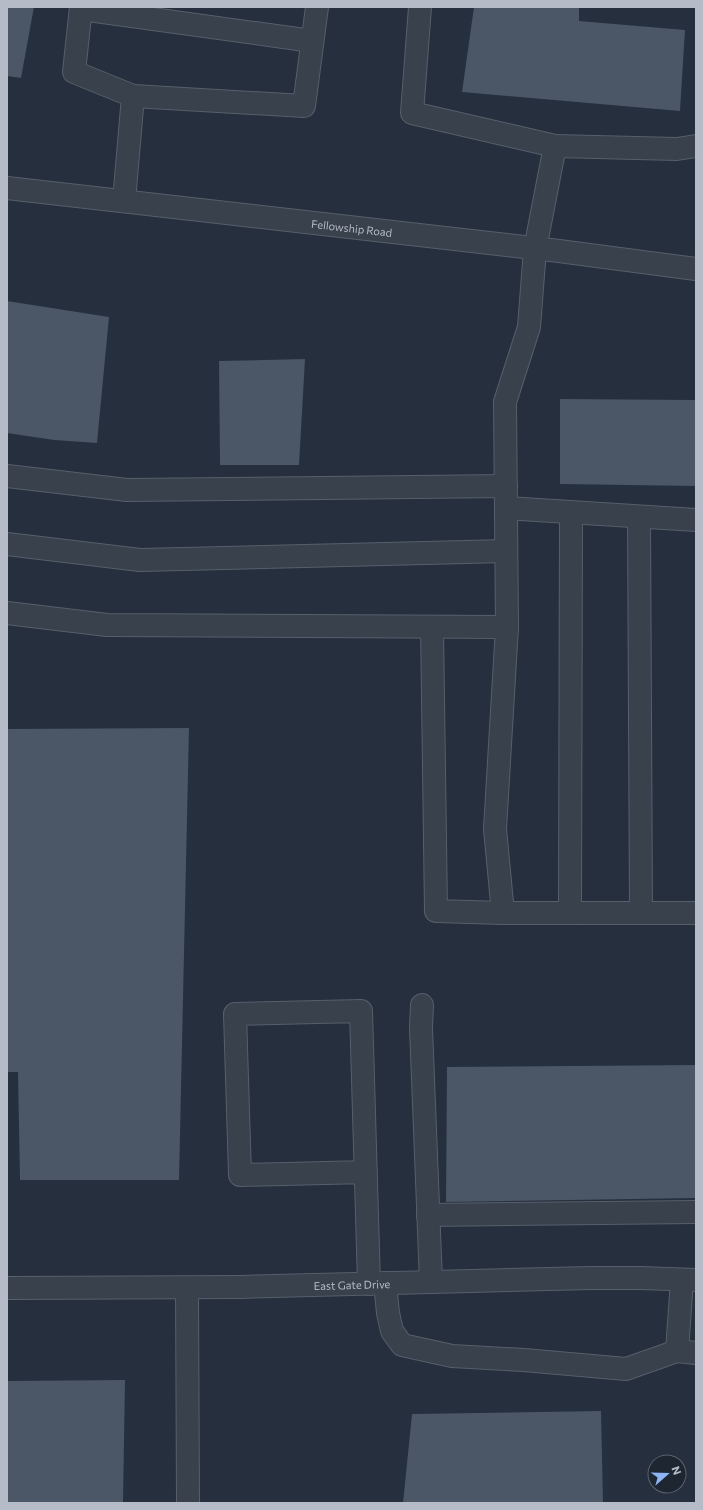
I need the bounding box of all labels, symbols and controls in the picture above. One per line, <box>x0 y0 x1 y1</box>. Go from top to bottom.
street label: Fellowship Road <box>311 216 393 238</box>
street label: East Gate Drive <box>313 1277 391 1292</box>
north arrow <box>647 1454 687 1494</box>
text: N <box>669 1464 684 1477</box>

